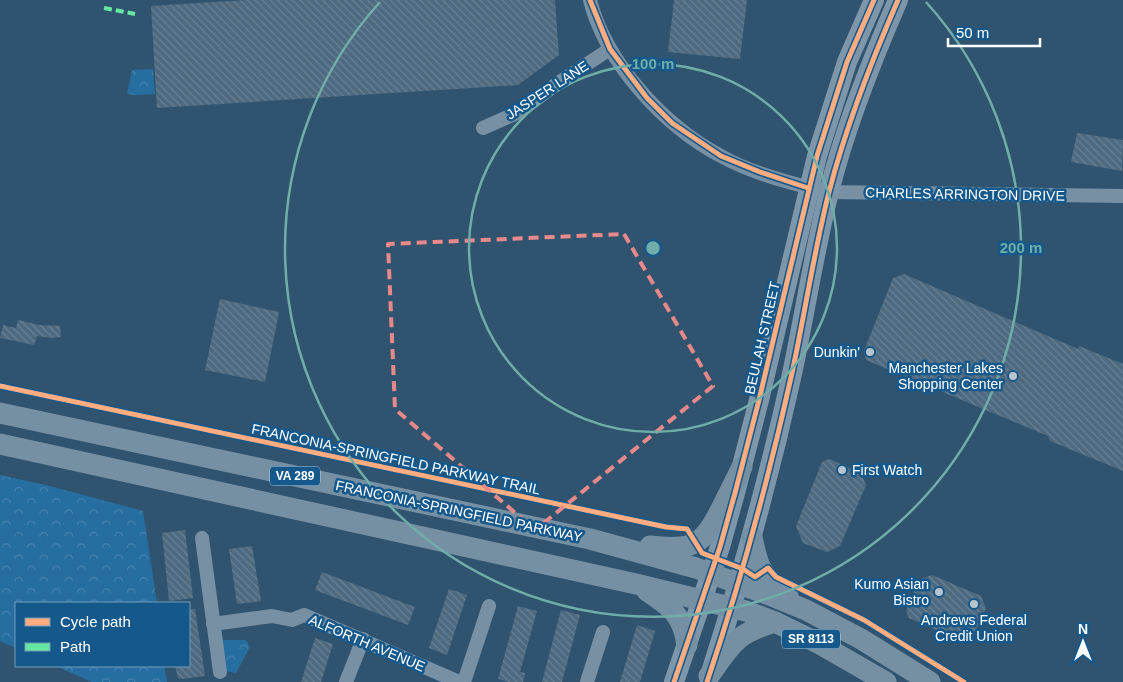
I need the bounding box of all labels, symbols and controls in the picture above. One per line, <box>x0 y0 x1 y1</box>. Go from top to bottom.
scale bar <box>948 15 1040 47</box>
text: 50 m <box>956 24 989 41</box>
text: 100 m <box>632 55 674 72</box>
street label: JASPER LANE <box>503 57 591 123</box>
street label: CHARLES ARRINGTON DRIVE <box>865 184 1065 204</box>
centre of rings <box>644 239 662 257</box>
text: 200 m <box>1000 239 1042 256</box>
street label: BEULAH STREET <box>741 280 783 396</box>
place label: Dunkin' <box>814 344 860 360</box>
marker: Dunkin' <box>864 346 876 358</box>
place label: Manchester Lakes Shopping Center <box>889 360 1003 392</box>
marker: Manchester Lakes Shopping Center <box>1007 370 1019 382</box>
street label: FRANCONIA-SPRINGFIELD PARKWAY TRAIL <box>250 421 542 498</box>
place label: First Watch <box>852 462 922 478</box>
marker: First Watch <box>836 464 848 476</box>
road number: VA 289 <box>270 466 320 486</box>
street label: FRANCONIA-SPRINGFIELD PARKWAY <box>334 477 584 545</box>
place label: Kumo Asian Bistro <box>854 576 929 608</box>
marker: Kumo Asian Bistro <box>933 586 945 598</box>
marker: Andrews Federal Credit Union <box>968 598 980 610</box>
legend <box>15 602 190 667</box>
street label: ALFORTH AVENUE <box>306 611 428 675</box>
place label: Andrews Federal Credit Union <box>921 612 1027 644</box>
text: Cycle path <box>60 613 131 630</box>
north arrow <box>1058 617 1108 667</box>
text: N <box>1078 621 1088 637</box>
road number: SR 8113 <box>782 630 840 648</box>
text: Path <box>60 638 91 655</box>

